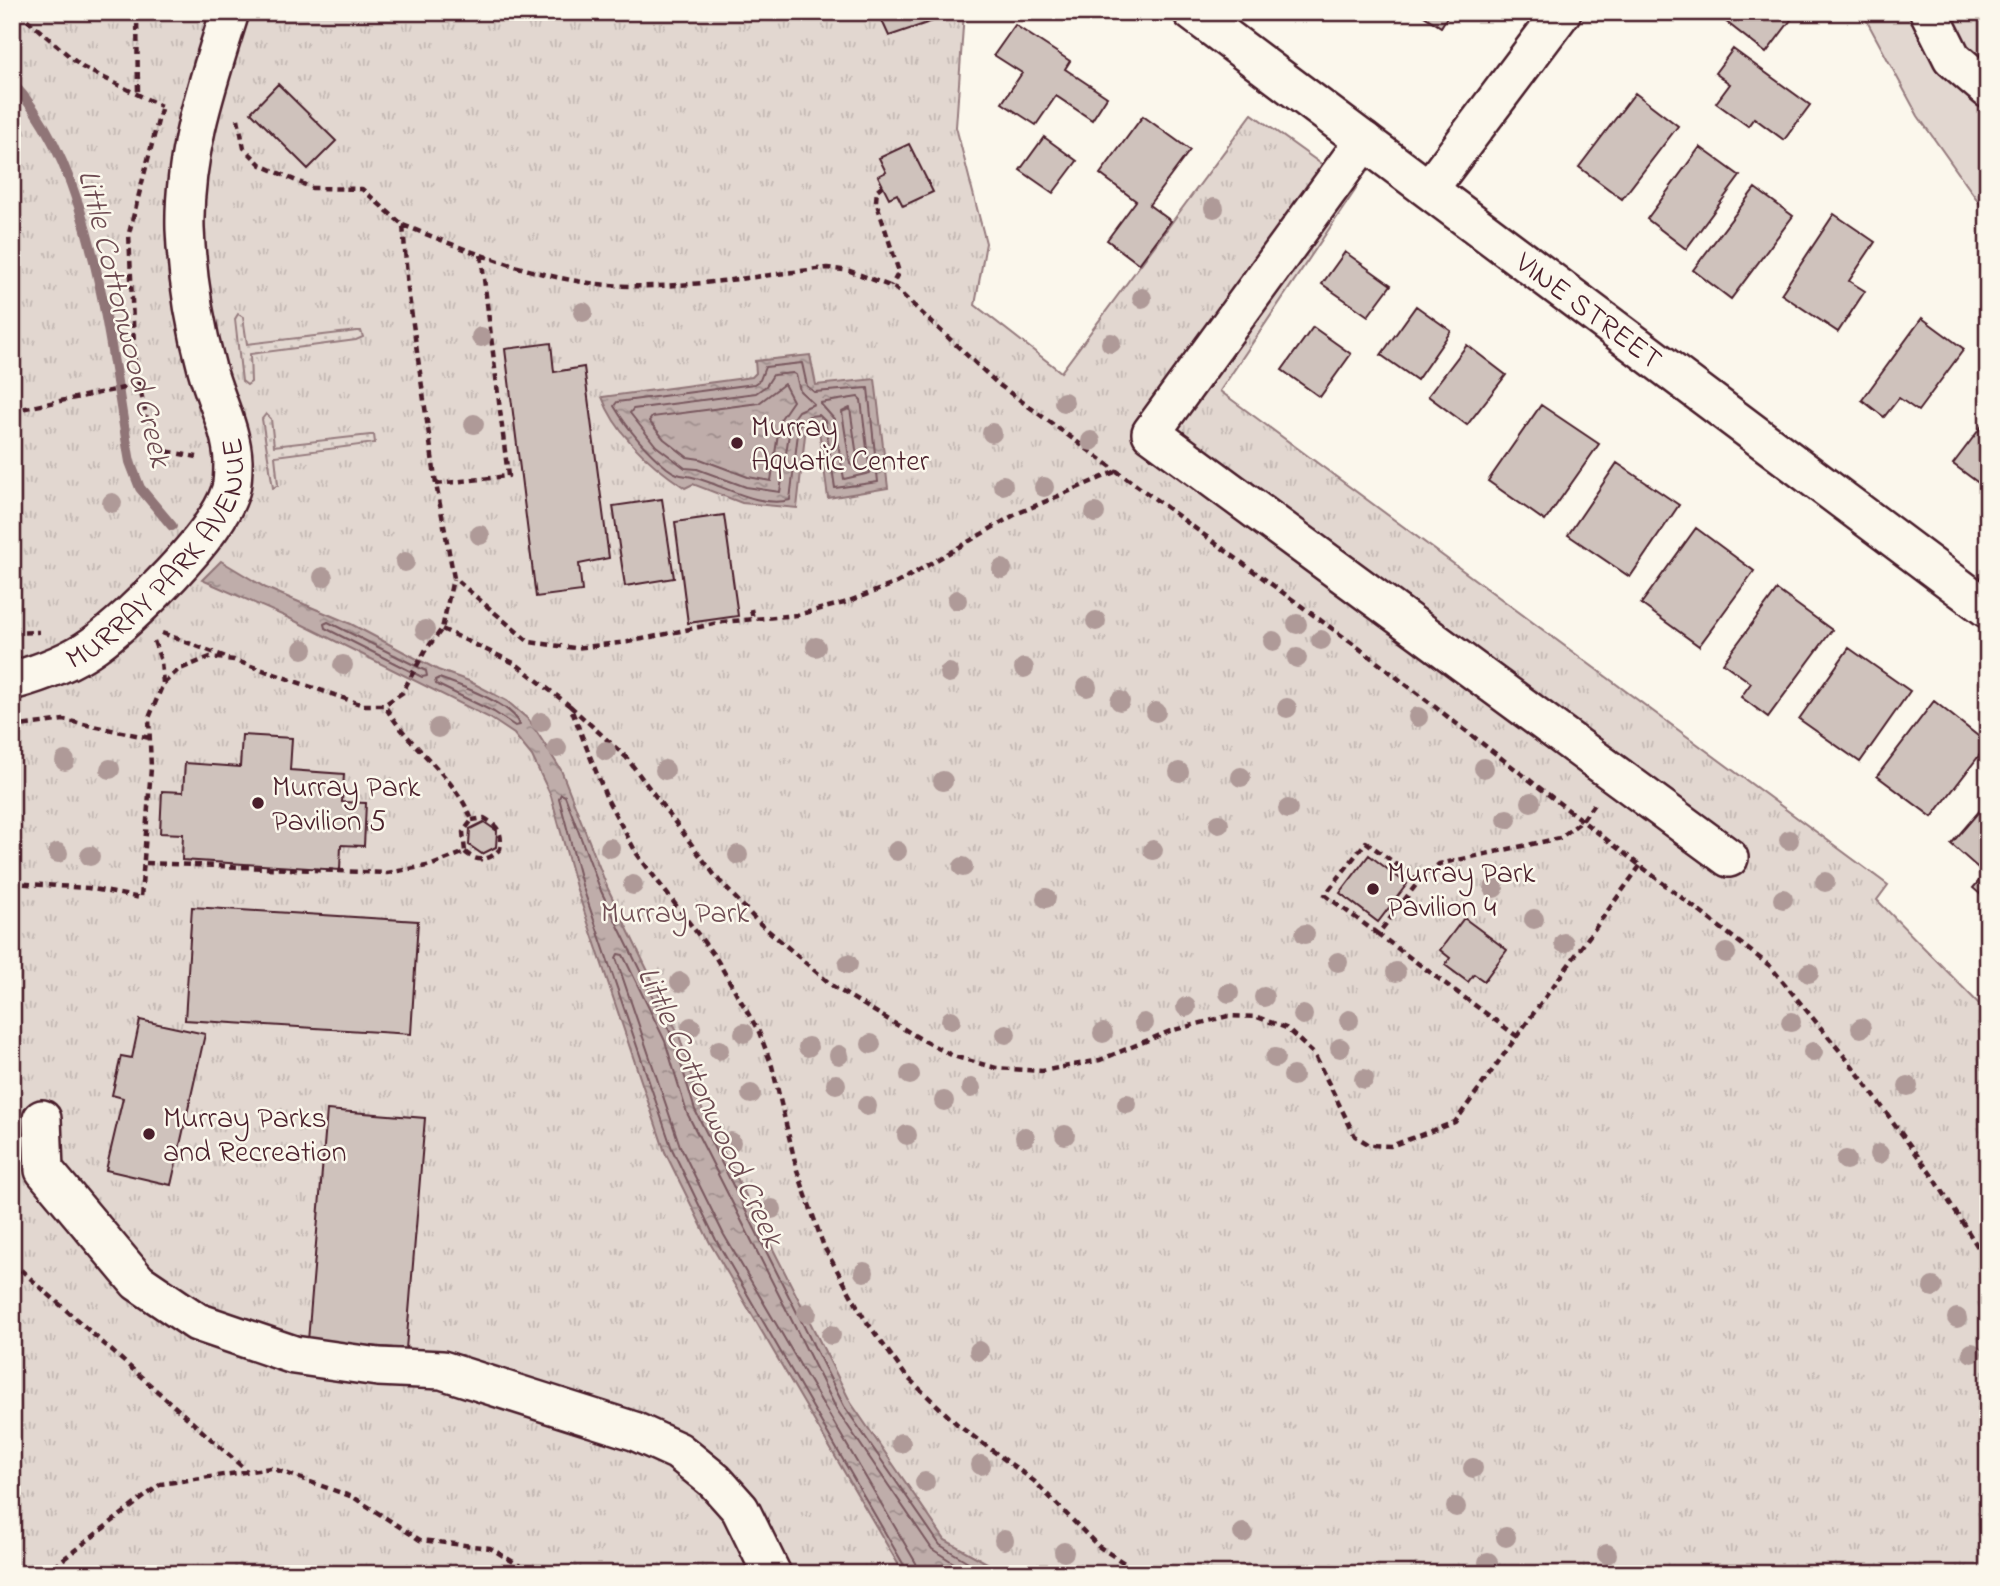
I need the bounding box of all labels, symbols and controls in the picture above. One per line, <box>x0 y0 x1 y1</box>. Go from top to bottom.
water label: Little Cottonwood Creek <box>63 165 183 474</box>
street label: VINE STREET <box>1504 242 1671 382</box>
place label: Murray Aquatic Center <box>751 407 930 485</box>
street label: MURRAY PARK AVENUE <box>59 434 258 683</box>
marker: Murray Aquatic Center <box>729 435 745 451</box>
place label: Murray Park Pavilion 5 <box>272 767 421 845</box>
marker: Murray Park Pavilion 5 <box>250 795 266 811</box>
place label: Murray Park Pavilion 4 <box>1387 853 1536 931</box>
marker: Murray Park Pavilion 4 <box>1365 881 1381 897</box>
park label: Murray Park <box>601 893 750 937</box>
water label: Little Cottonwood Creek <box>623 959 795 1257</box>
place label: Murray Parks and Recreation <box>163 1098 347 1176</box>
marker: Murray Parks and Recreation <box>141 1126 157 1142</box>

